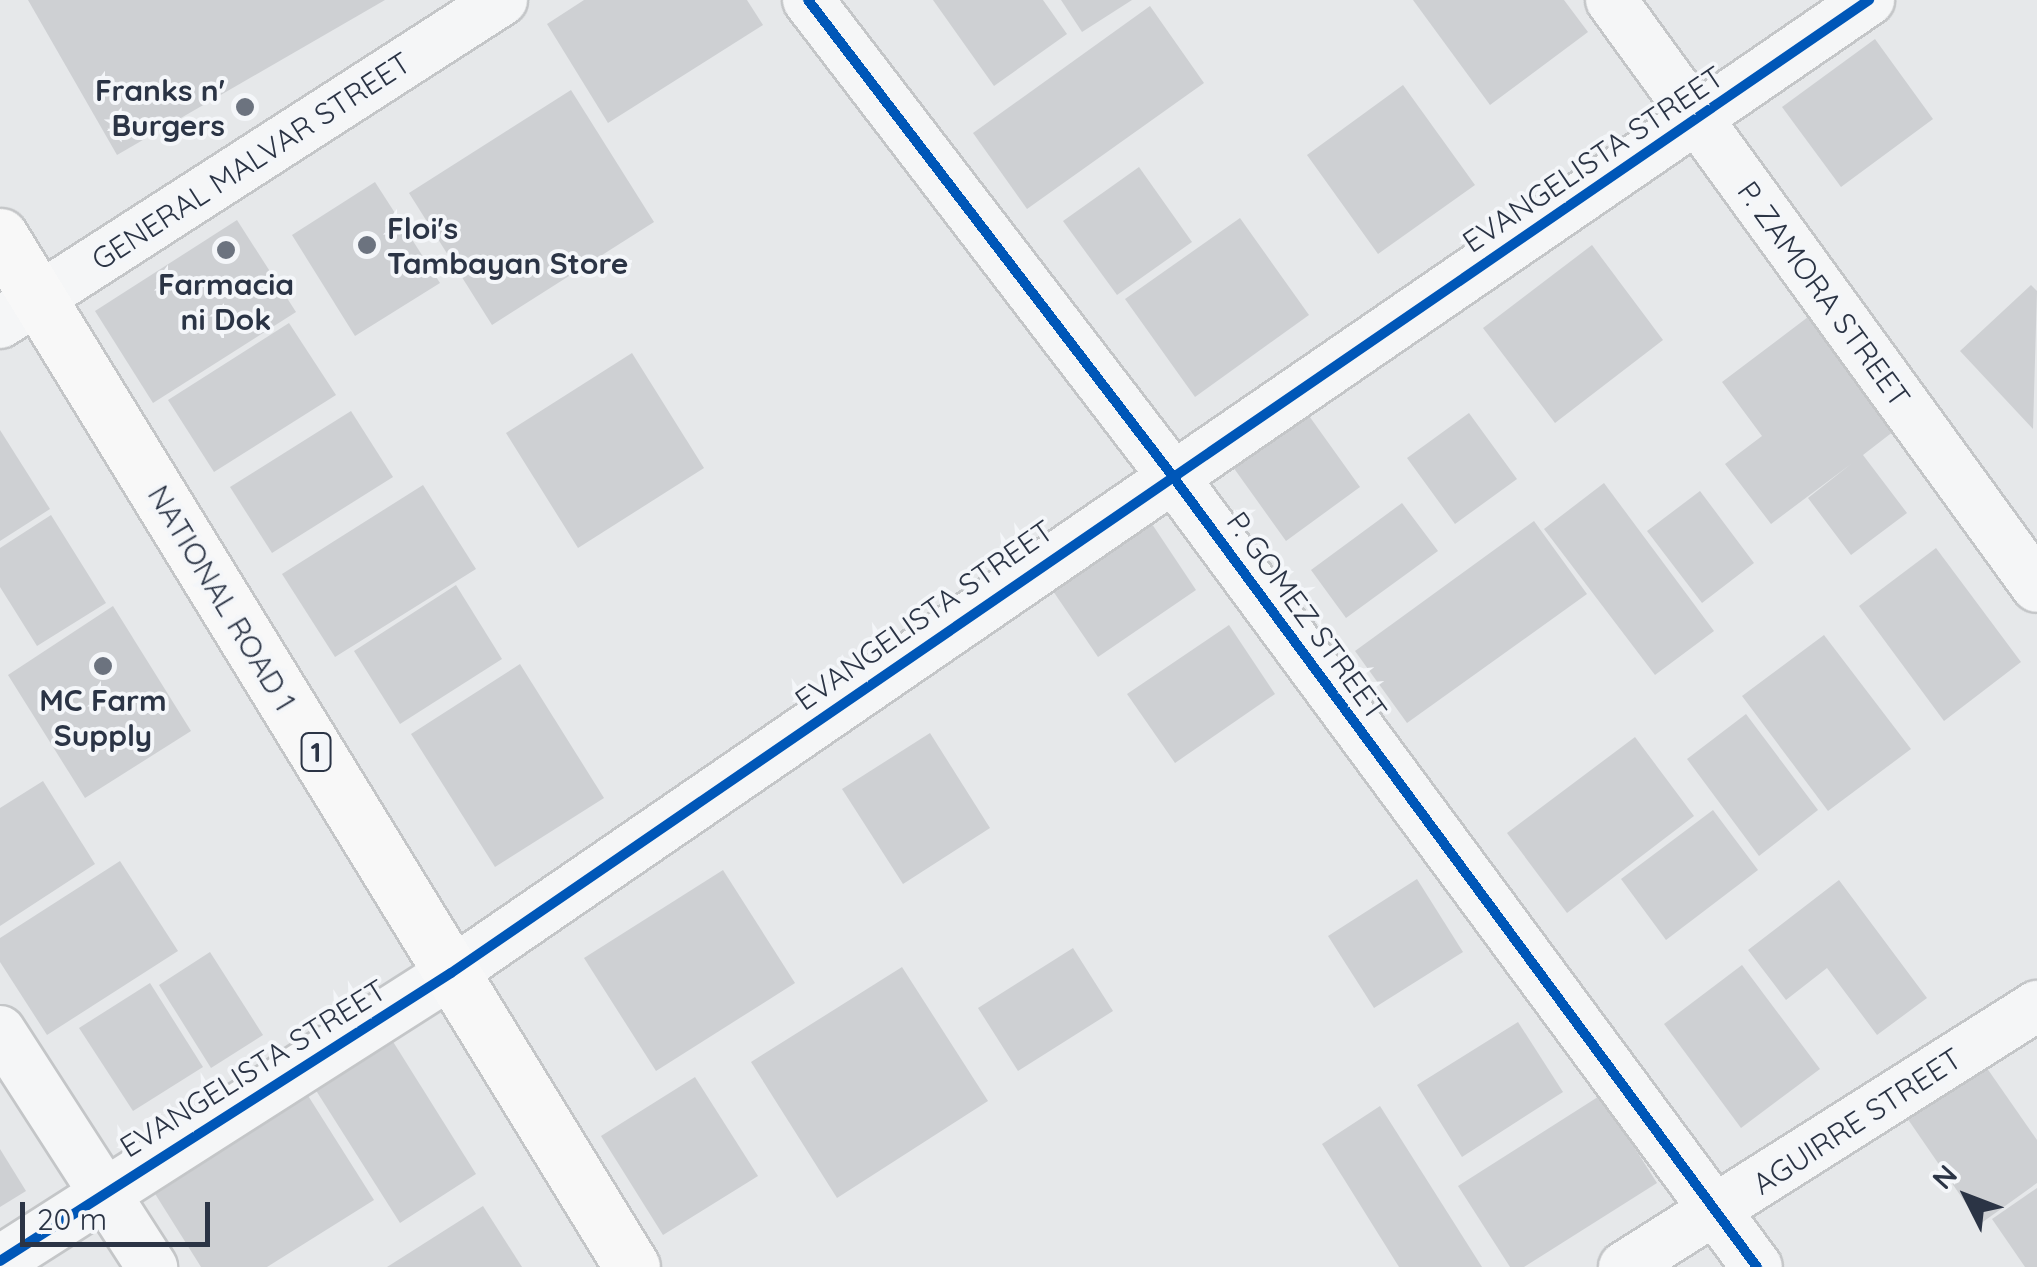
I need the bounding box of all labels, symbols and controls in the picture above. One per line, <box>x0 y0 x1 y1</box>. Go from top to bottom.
street label: GENERAL MALVAR STREET <box>85 44 417 278</box>
street label: EVANGELISTA STREET <box>1456 58 1730 260</box>
place label: Franks n' Burgers <box>95 72 225 142</box>
marker: Franks n' Burgers <box>234 96 256 118</box>
street label: P. ZAMORA STREET <box>1730 174 1918 414</box>
place label: Floi's Tambayan Store <box>387 210 628 280</box>
marker: Floi's Tambayan Store <box>356 234 378 256</box>
marker: Farmacia ni Dok <box>215 239 237 261</box>
place label: Farmacia ni Dok <box>158 266 294 336</box>
street label: NATIONAL ROAD 1 <box>140 479 304 717</box>
street label: P. GOMEZ STREET <box>1219 505 1395 727</box>
street label: EVANGELISTA STREET <box>788 512 1060 718</box>
marker: MC Farm Supply <box>92 655 114 677</box>
place label: MC Farm Supply <box>39 682 167 752</box>
road number: 1 <box>298 729 334 775</box>
street label: EVANGELISTA STREET <box>113 971 393 1165</box>
street label: AGUIRRE STREET <box>1746 1040 1968 1202</box>
north arrow <box>1917 1147 2017 1247</box>
text: N <box>1924 1157 1964 1196</box>
scale bar <box>25 1182 215 1244</box>
text: 20 m <box>37 1200 107 1238</box>

